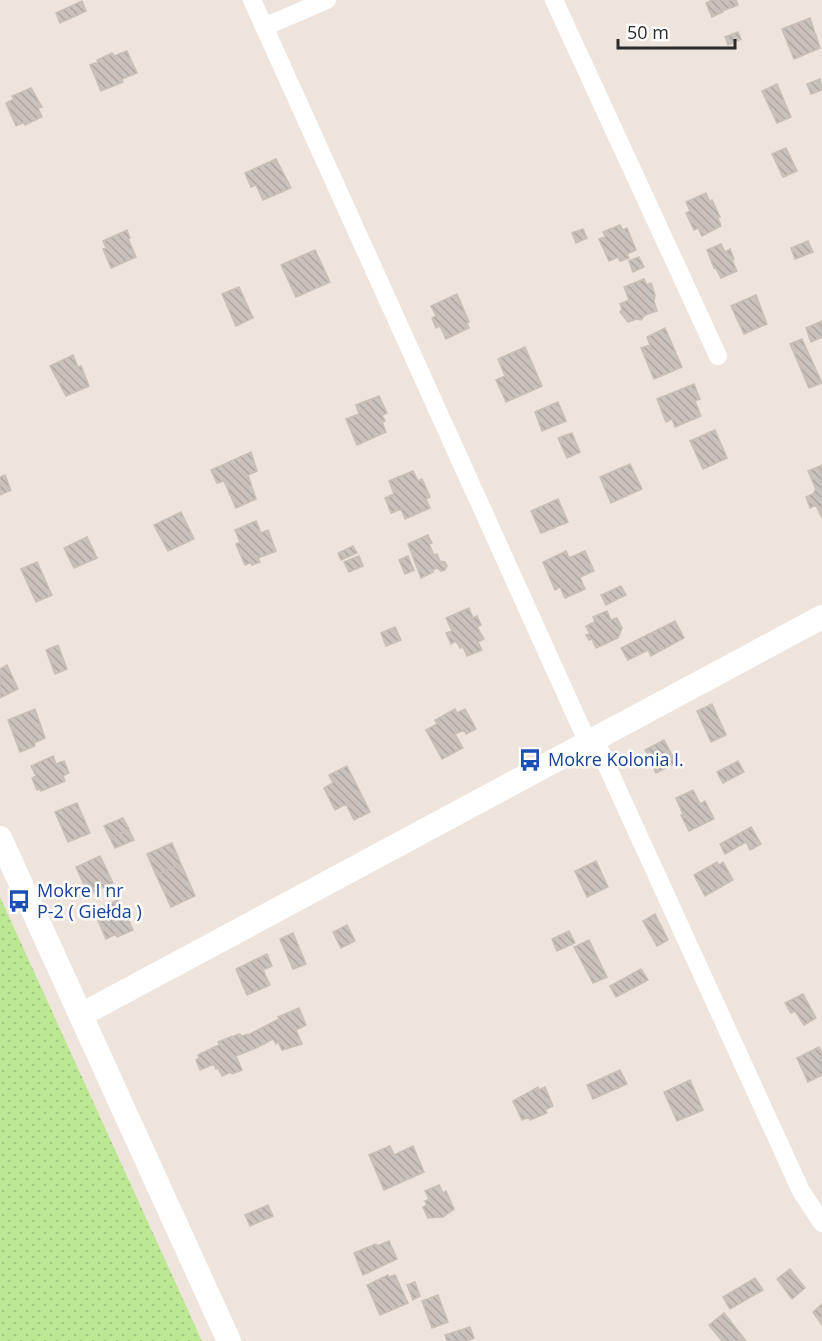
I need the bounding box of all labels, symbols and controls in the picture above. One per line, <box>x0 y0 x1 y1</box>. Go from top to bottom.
scale bar <box>618 12 735 50</box>
text: 50 m <box>627 20 669 44</box>
bus stop icon: Mokre Kolonia I. <box>517 747 543 773</box>
place label: Mokre Kolonia I. <box>548 747 684 771</box>
place label: Mokre I nr P-2 ( Giełda ) <box>37 878 142 923</box>
bus stop icon: Mokre I nr P-2 ( Giełda ) <box>6 888 32 914</box>

